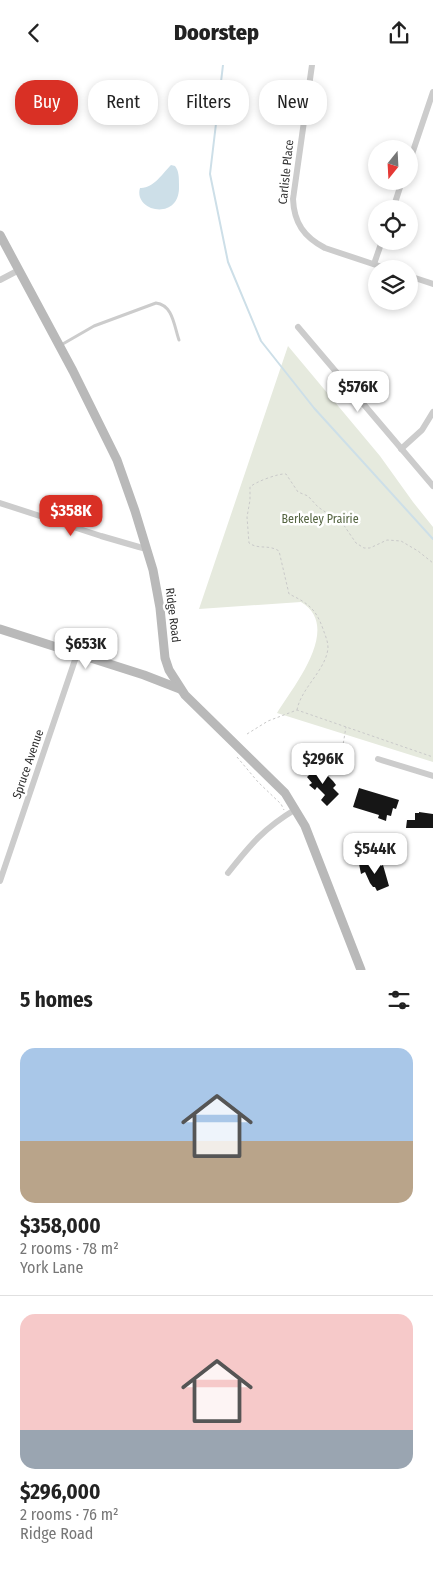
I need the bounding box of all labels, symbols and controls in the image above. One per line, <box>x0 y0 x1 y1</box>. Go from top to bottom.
icon: back <box>20 19 48 47</box>
text: Doorstep <box>174 19 259 46</box>
icon: share <box>385 19 413 47</box>
chip: Buy <box>15 80 78 125</box>
chip: Rent <box>88 80 158 125</box>
chip: Filters <box>168 80 249 125</box>
chip: New <box>259 80 327 125</box>
street label: Carlisle Place <box>276 139 296 205</box>
north arrow <box>368 140 418 190</box>
map controls <box>368 140 418 310</box>
button: locate <box>368 200 418 250</box>
button: layers <box>368 260 418 310</box>
pin: $576K <box>323 371 393 413</box>
text: $576K <box>338 377 378 396</box>
pin: $358K <box>36 495 106 537</box>
text: $358K <box>50 501 92 520</box>
park label: Berkeley Prairie <box>281 512 359 526</box>
street label: Ridge Road <box>163 587 183 643</box>
pin: $653K <box>51 627 121 670</box>
text: $653K <box>66 634 106 653</box>
street label: Spruce Avenue <box>10 727 46 801</box>
pin: $296K <box>288 743 358 785</box>
text: $296K <box>302 749 344 768</box>
pin: $544K <box>340 833 410 875</box>
text: $544K <box>354 839 396 858</box>
icon: filters <box>385 986 413 1014</box>
text: 5 homes <box>20 987 93 1013</box>
icon: home <box>172 1081 262 1171</box>
text: $358,000 <box>20 1213 101 1239</box>
text: 2 rooms · 78 m² <box>20 1239 119 1258</box>
text: York Lane <box>20 1258 83 1277</box>
icon: home <box>172 1346 262 1436</box>
text: $296,000 <box>20 1479 101 1505</box>
text: 2 rooms · 76 m² <box>20 1505 119 1524</box>
text: Ridge Road <box>20 1524 93 1543</box>

